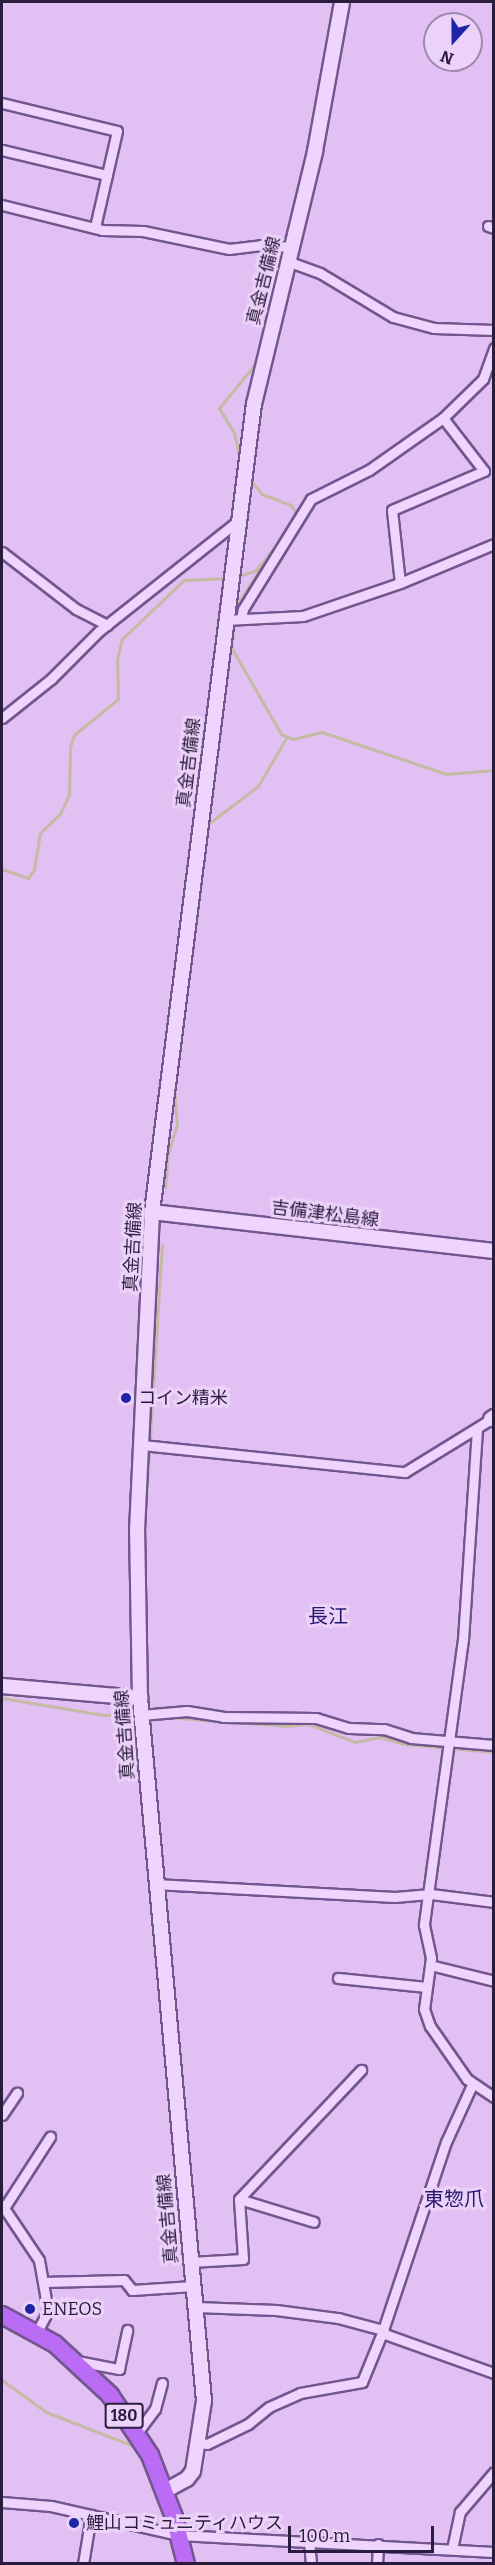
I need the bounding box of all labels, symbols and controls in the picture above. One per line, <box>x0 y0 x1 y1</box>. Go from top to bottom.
north arrow <box>423 12 483 72</box>
text: N <box>438 46 456 68</box>
street label: 真金吉備線 <box>243 235 285 327</box>
street label: 真金吉備線 <box>173 717 205 809</box>
street label: 吉備津松島線 <box>270 1197 380 1231</box>
street label: 真金吉備線 <box>120 1201 146 1293</box>
place label: コイン精米 <box>138 1387 228 1409</box>
marker: コイン精米 <box>119 1391 133 1405</box>
district label: 長江 <box>308 1604 348 1628</box>
street label: 真金吉備線 <box>111 1689 139 1781</box>
street label: 真金吉備線 <box>153 2173 183 2265</box>
district label: 東惣爪 <box>424 2187 484 2211</box>
place label: ENEOS <box>42 2298 102 2320</box>
marker: ENEOS <box>23 2302 37 2316</box>
road number: 180 <box>104 2403 144 2429</box>
place label: 鯉山コミュニティハウス <box>86 2512 284 2534</box>
scale bar <box>291 2514 436 2552</box>
marker: 鯉山コミュニティハウス <box>67 2516 81 2530</box>
text: 100 m <box>299 2525 350 2547</box>

